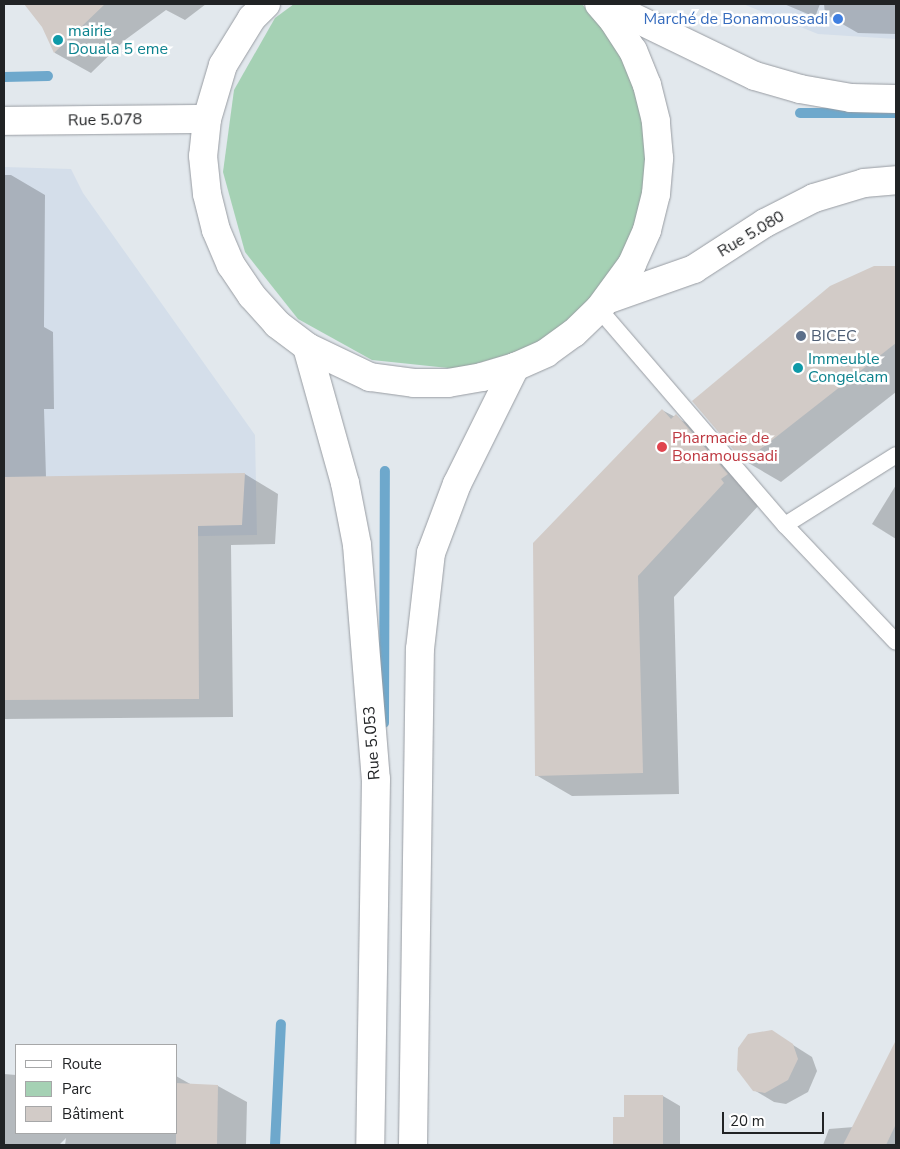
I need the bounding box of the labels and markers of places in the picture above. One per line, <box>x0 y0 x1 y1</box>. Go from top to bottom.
place label: Marché de Bonamoussadi <box>643 9 828 29</box>
marker: Marché de Bonamoussadi <box>832 13 844 25</box>
place label: mairie Douala 5 eme <box>68 21 168 59</box>
marker: mairie Douala 5 eme <box>52 34 64 46</box>
place label: BICEC <box>811 326 857 346</box>
marker: BICEC <box>795 330 807 342</box>
place label: Immeuble Congelcam <box>808 349 888 387</box>
marker: Immeuble Congelcam <box>792 362 804 374</box>
place label: Pharmacie de Bonamoussadi <box>672 428 778 466</box>
marker: Pharmacie de Bonamoussadi <box>656 441 668 453</box>

